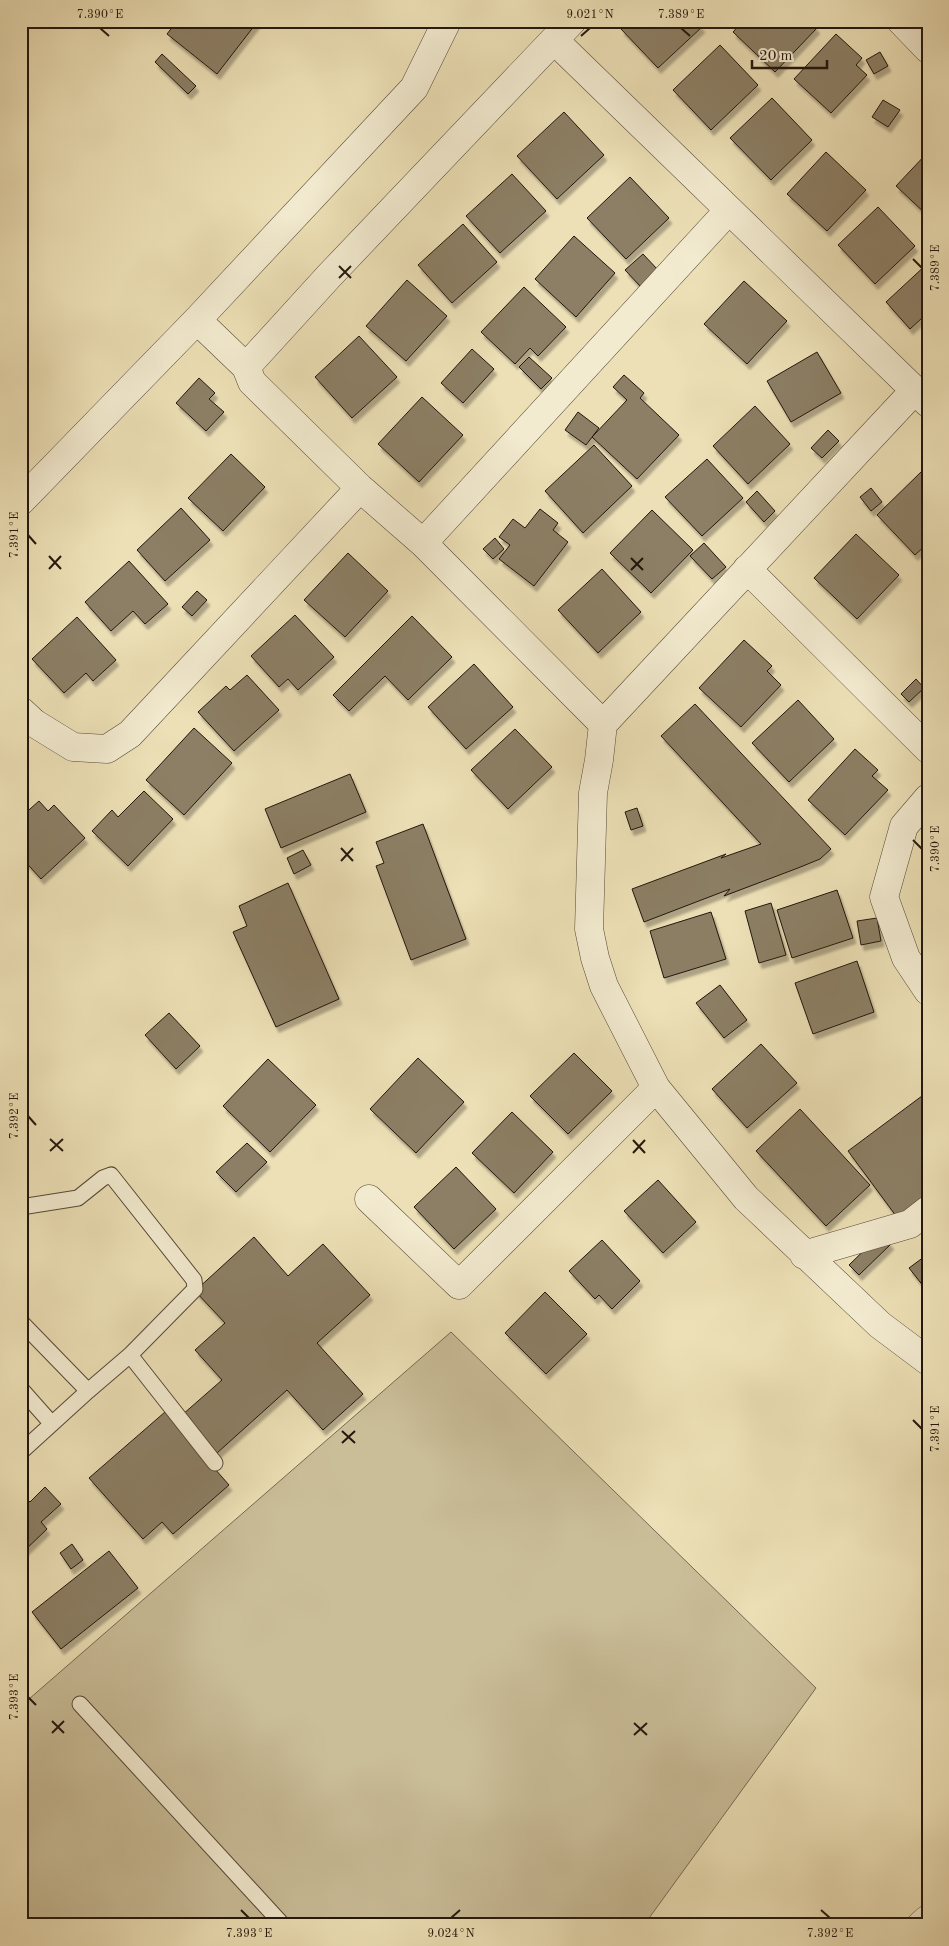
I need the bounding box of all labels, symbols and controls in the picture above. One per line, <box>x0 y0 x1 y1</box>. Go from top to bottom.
text: 7.390°E <box>77 9 123 21</box>
text: 9.021°N <box>566 9 614 21</box>
text: 7.389°E <box>658 9 704 21</box>
scale bar <box>752 38 826 70</box>
text: 20 m <box>759 49 793 64</box>
text: 7.389°E <box>930 245 942 291</box>
text: 7.391°E <box>9 512 21 558</box>
text: 7.390°E <box>930 826 942 872</box>
text: 7.392°E <box>9 1093 21 1139</box>
text: 7.391°E <box>930 1406 942 1452</box>
text: 7.393°E <box>9 1674 21 1720</box>
text: 7.393°E <box>226 1928 272 1940</box>
text: 9.024°N <box>427 1928 475 1940</box>
text: 7.392°E <box>807 1928 853 1940</box>

